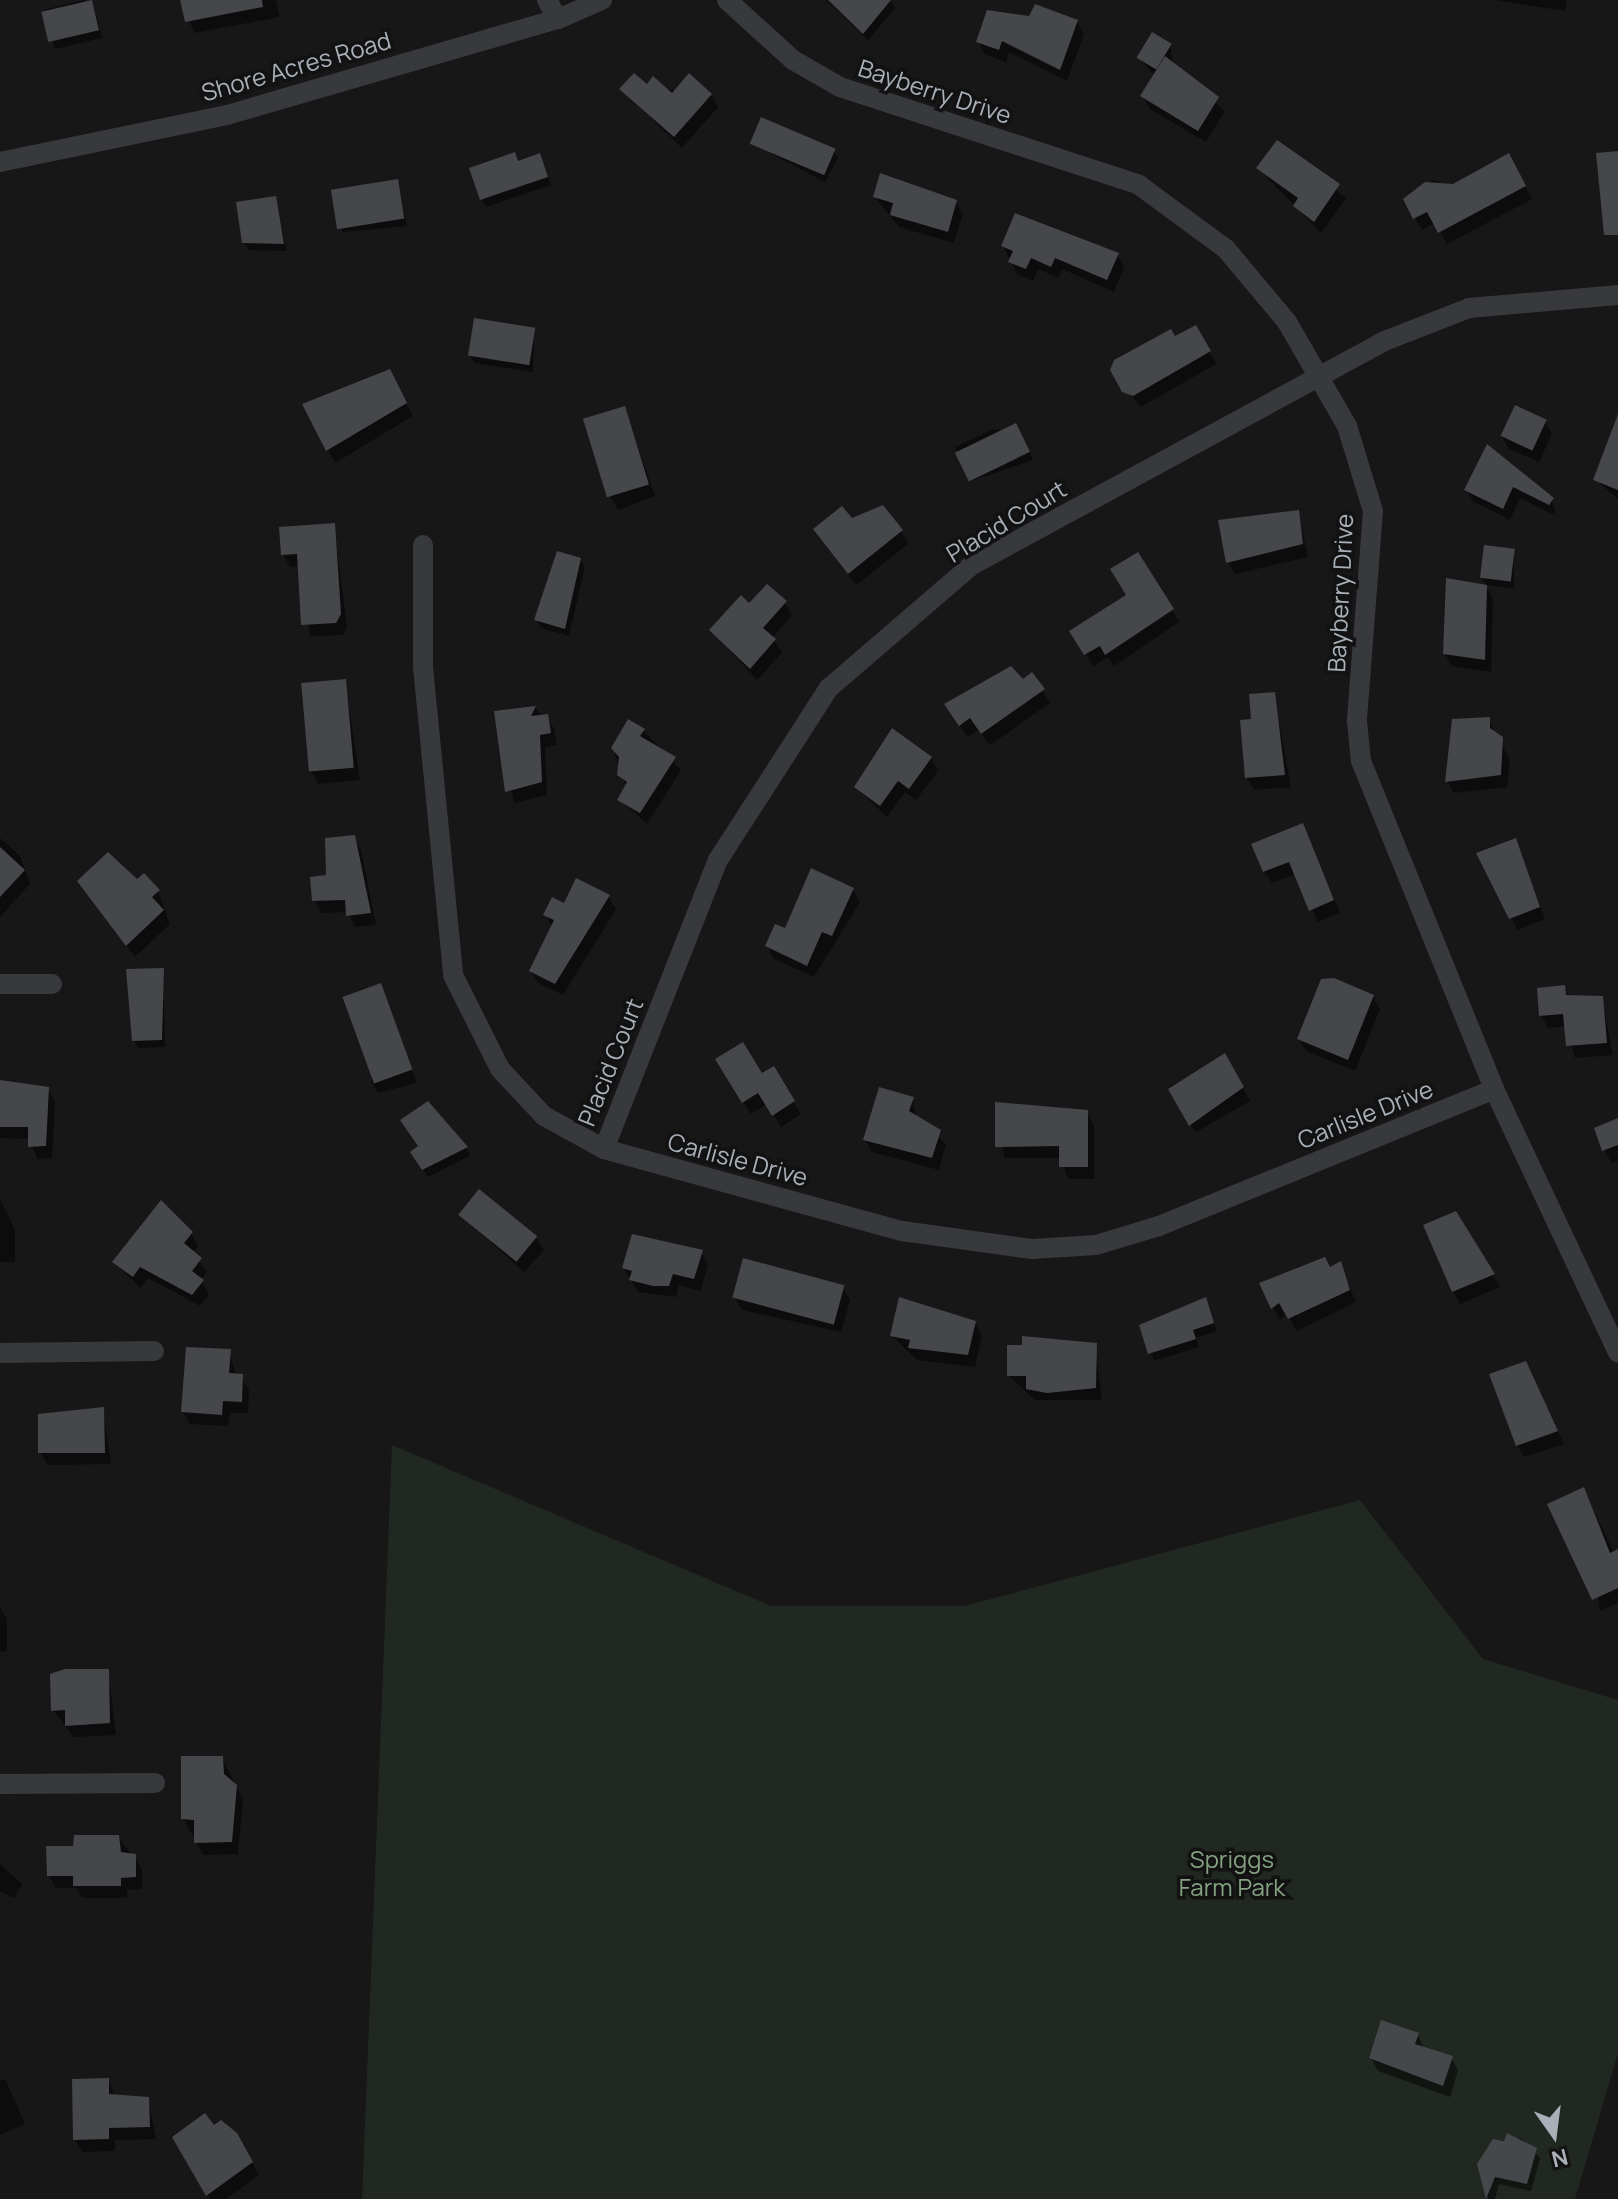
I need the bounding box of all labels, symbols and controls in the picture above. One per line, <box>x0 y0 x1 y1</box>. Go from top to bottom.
street label: Shore Acres Road <box>198 25 394 107</box>
street label: Bayberry Drive <box>855 53 1015 129</box>
street label: Placid Court <box>941 474 1071 568</box>
street label: Bayberry Drive <box>1321 513 1359 673</box>
street label: Placid Court <box>571 994 649 1130</box>
street label: Carlisle Drive <box>1293 1074 1437 1154</box>
street label: Carlisle Drive <box>665 1127 811 1191</box>
park label: Spriggs Farm Park <box>1179 1845 1285 1901</box>
north arrow <box>1514 2095 1594 2175</box>
text: N <box>1549 2142 1571 2175</box>

